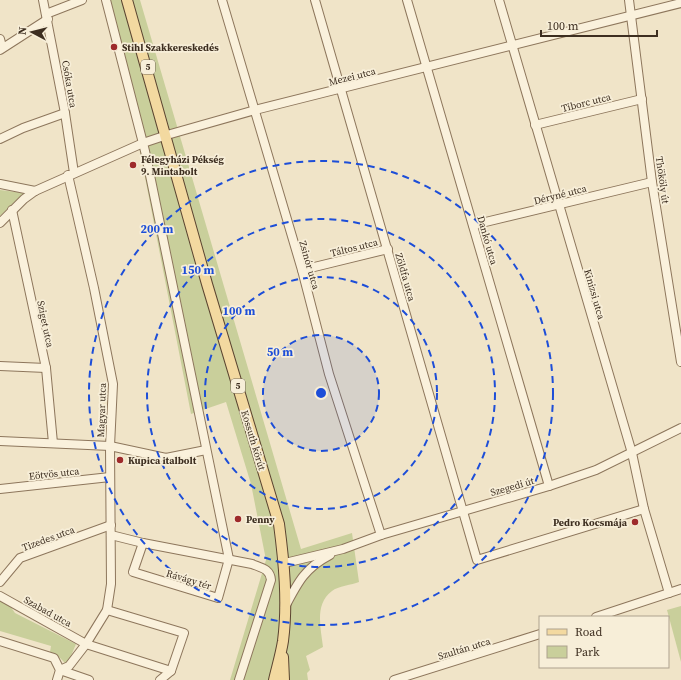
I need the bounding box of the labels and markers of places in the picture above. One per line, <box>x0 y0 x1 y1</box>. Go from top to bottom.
place label: Stihl Szakkereskedés <box>122 41 219 54</box>
marker: Stihl Szakkereskedés <box>109 42 119 52</box>
place label: Félegyházi Pékség 9. Mintabolt <box>141 153 224 178</box>
marker: Félegyházi Pékség 9. Mintabolt <box>128 160 138 170</box>
centre of rings <box>314 386 328 400</box>
place label: Kupica italbolt <box>128 454 197 467</box>
marker: Kupica italbolt <box>115 455 125 465</box>
place label: Penny <box>246 513 275 526</box>
marker: Penny <box>233 514 243 524</box>
place label: Pedro Kocsmája <box>553 516 628 529</box>
marker: Pedro Kocsmája <box>630 517 640 527</box>

